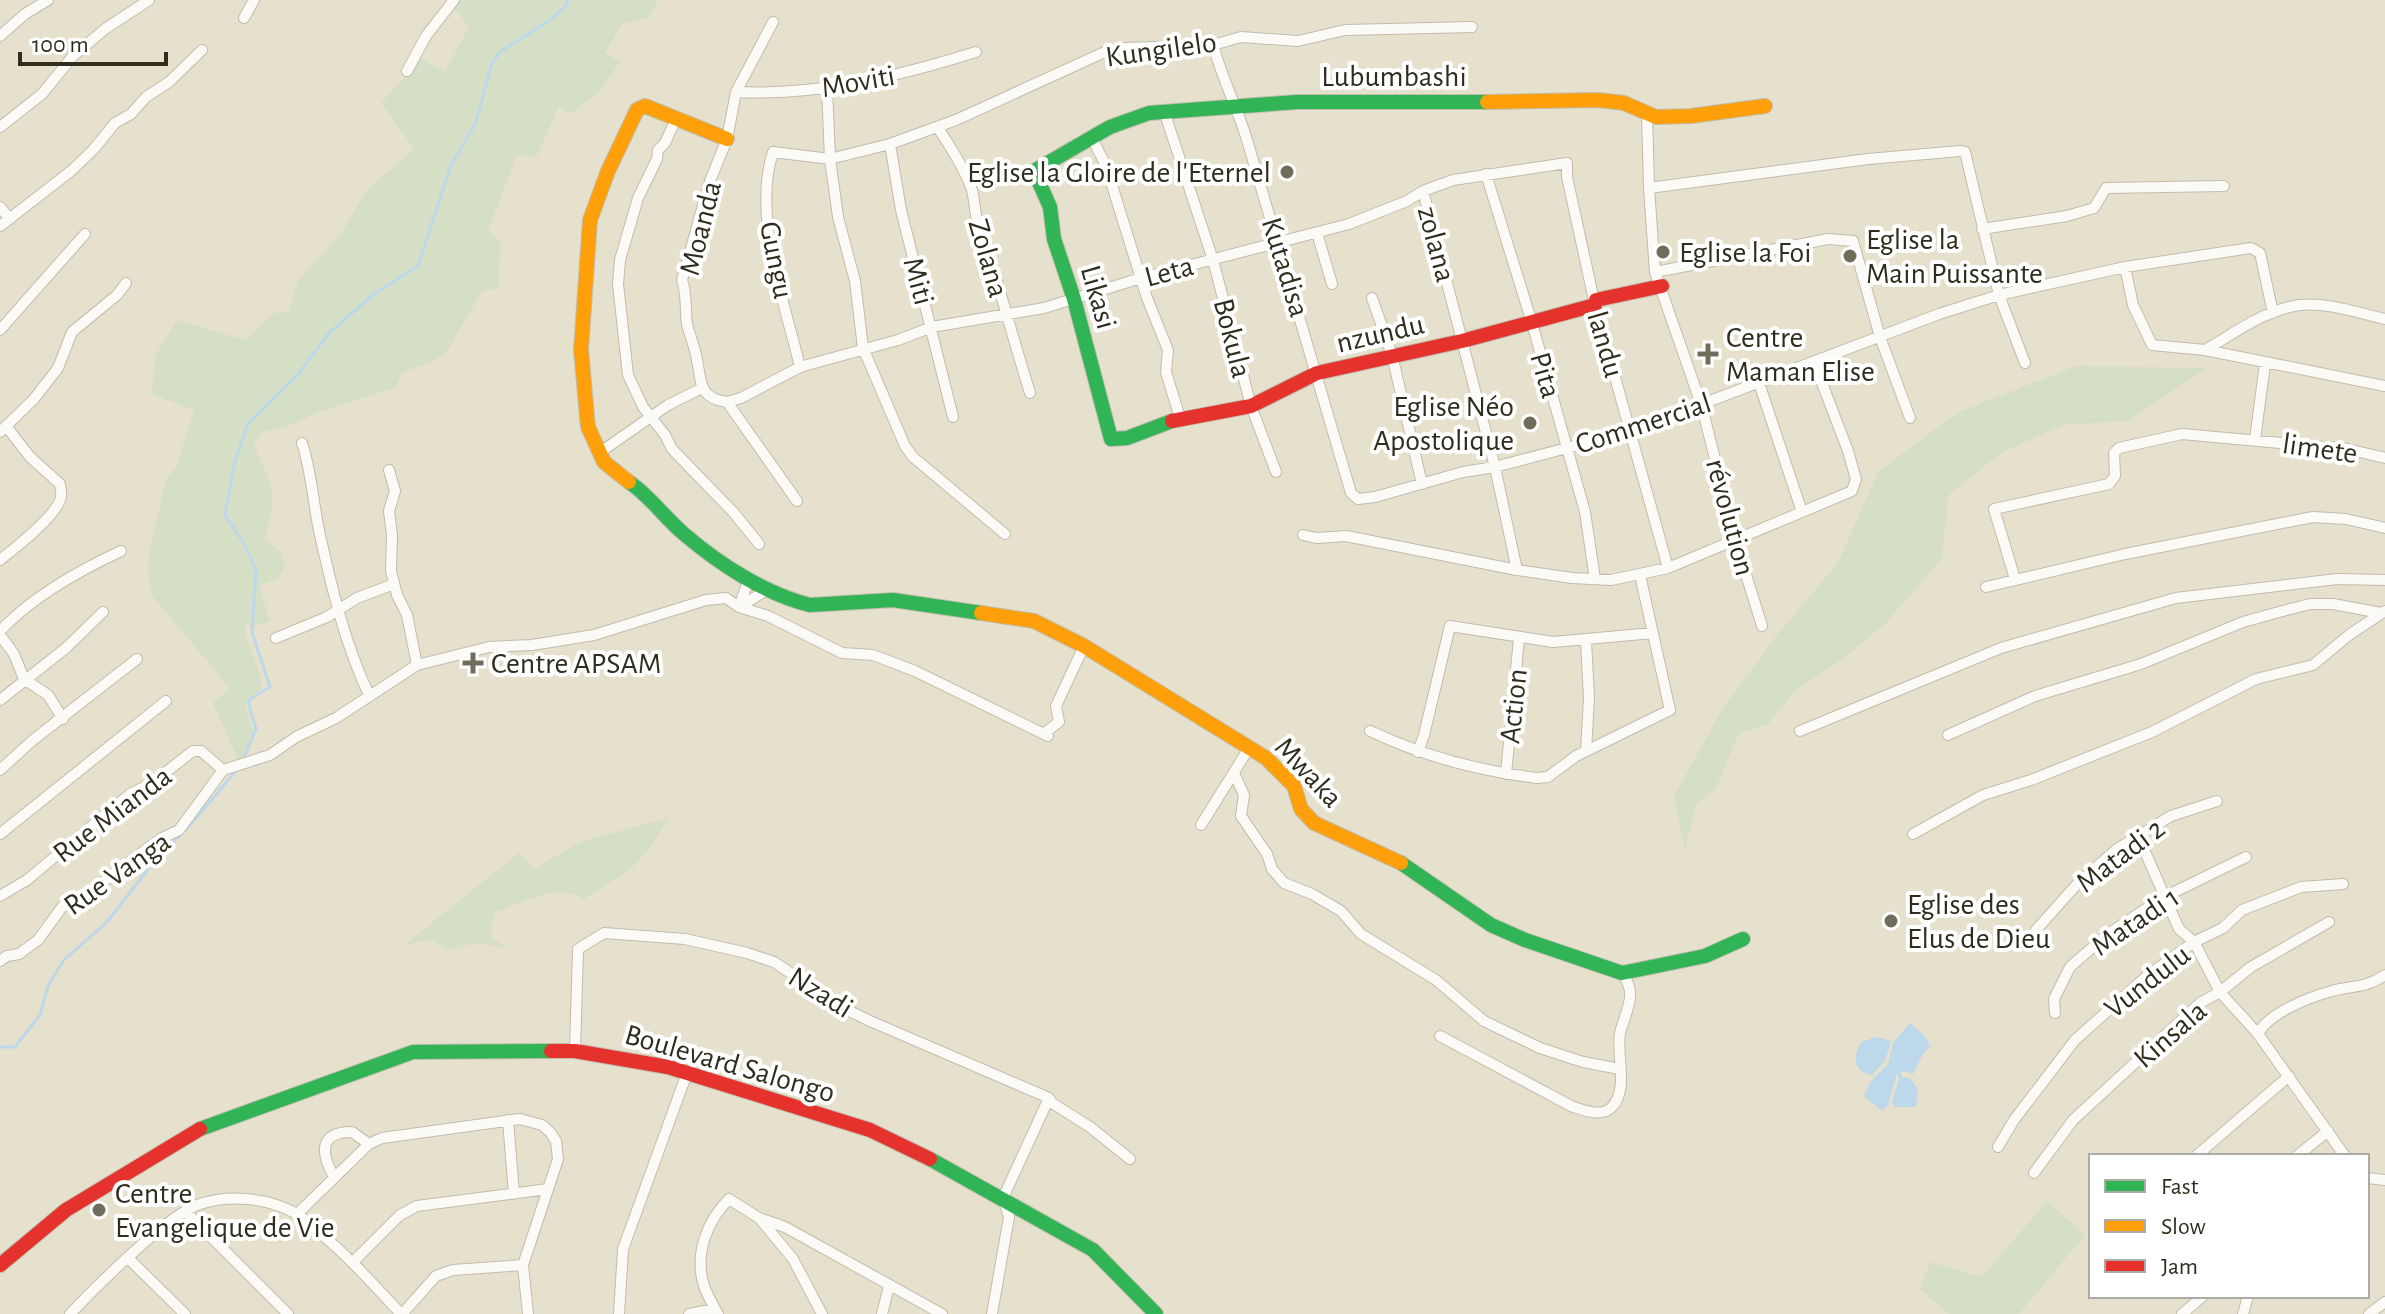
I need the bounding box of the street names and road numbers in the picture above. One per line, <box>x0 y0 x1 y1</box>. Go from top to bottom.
street label: Kungilelo <box>1104 27 1219 73</box>
street label: Moviti <box>819 61 897 103</box>
street label: Lubumbashi <box>1321 62 1467 92</box>
street label: Moanda <box>675 178 727 279</box>
street label: zolana <box>1412 203 1460 285</box>
street label: Kutadisa <box>1256 214 1314 321</box>
street label: Zolana <box>963 216 1013 301</box>
street label: Gungu <box>754 219 798 301</box>
street label: Leta <box>1142 251 1197 293</box>
street label: Miti <box>897 254 939 308</box>
street label: Likasi <box>1075 262 1121 333</box>
street label: Bokula <box>1208 295 1256 381</box>
street label: landu <box>1581 308 1629 381</box>
street label: nzundu <box>1333 309 1427 359</box>
street label: Pita <box>1524 349 1566 402</box>
street label: Commercial <box>1572 388 1715 460</box>
street label: limete <box>2280 429 2359 469</box>
street label: révolution <box>1700 455 1760 579</box>
street label: Action <box>1495 667 1533 745</box>
street label: Mwaka <box>1269 732 1348 813</box>
street label: Rue Mianda <box>48 761 177 869</box>
street label: Matadi 2 <box>2071 813 2170 898</box>
street label: Rue Vanga <box>59 826 176 921</box>
street label: Matadi 1 <box>2086 882 2185 962</box>
street label: Vundulu <box>2099 939 2196 1024</box>
street label: Nzadi <box>783 962 858 1024</box>
street label: Kinsala <box>2129 995 2213 1074</box>
street label: Boulevard Salongo <box>621 1020 838 1108</box>

